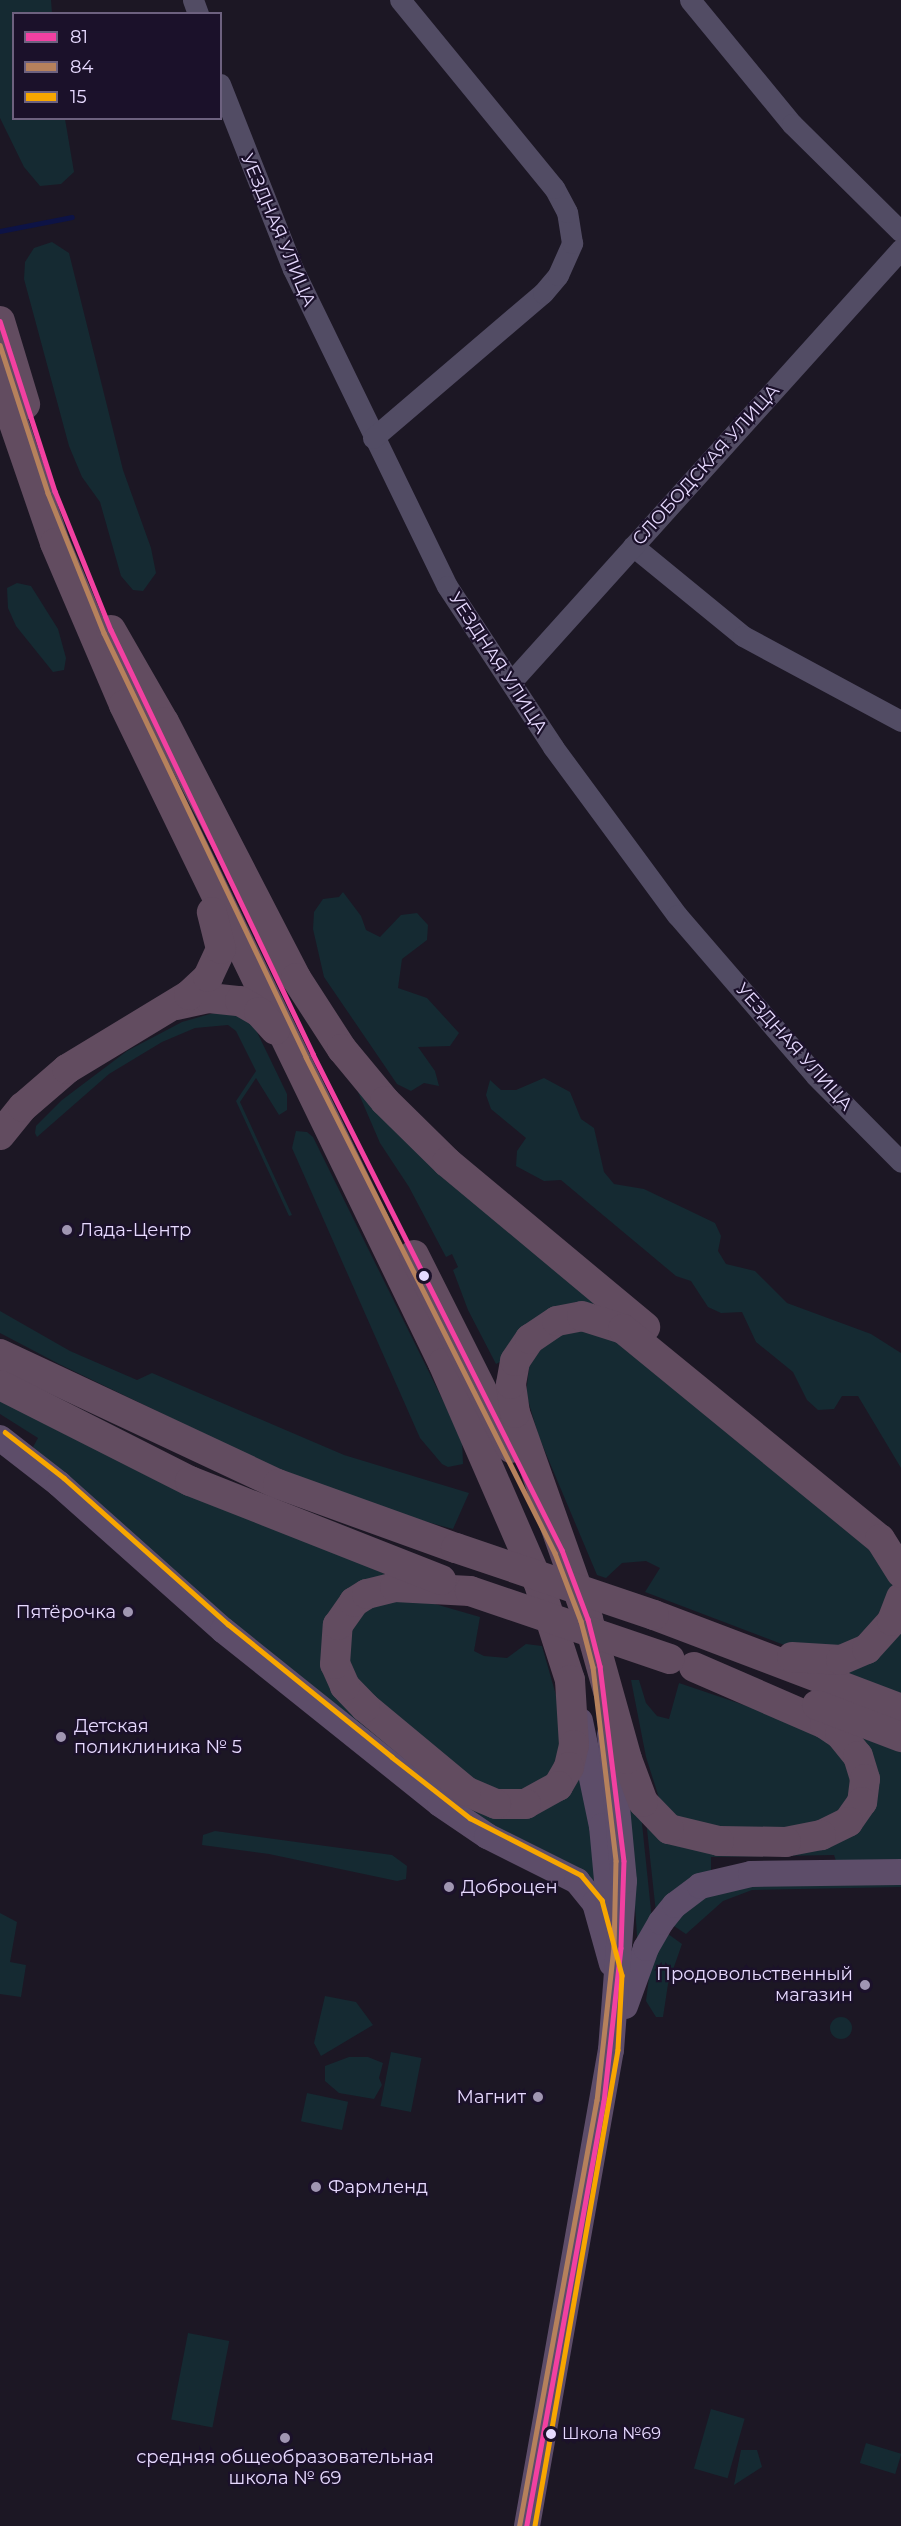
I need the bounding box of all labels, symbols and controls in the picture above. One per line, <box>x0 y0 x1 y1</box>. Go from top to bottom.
legend <box>12 12 222 120</box>
text: 81 <box>70 26 88 48</box>
text: 84 <box>70 56 93 78</box>
text: 15 <box>70 86 87 108</box>
street label: УЕЗДНАЯ УЛИЦА <box>236 150 320 310</box>
street label: СЛОБОДСКАЯ УЛИЦА <box>628 380 784 550</box>
street label: УЕЗДНАЯ УЛИЦА <box>444 588 552 738</box>
street label: УЕЗДНАЯ УЛИЦА <box>731 979 857 1115</box>
place label: Лада-Центр <box>79 1219 191 1241</box>
marker: Лада-Центр <box>60 1223 74 1237</box>
unlabelled marker <box>418 1270 430 1282</box>
place label: Пятёрочка <box>16 1601 116 1623</box>
marker: Пятёрочка <box>121 1605 135 1619</box>
place label: Детская поликлиника № 5 <box>74 1716 242 1758</box>
marker: Детская поликлиника № 5 <box>52 1728 70 1746</box>
place label: Доброцен <box>461 1876 558 1898</box>
marker: Доброцен <box>442 1880 456 1894</box>
place label: Продовольственный магазин <box>656 1964 853 2006</box>
marker: Продовольственный магазин <box>858 1978 872 1992</box>
place label: Магнит <box>457 2086 526 2108</box>
marker: Магнит <box>531 2090 545 2104</box>
place label: Фармленд <box>328 2176 428 2198</box>
marker: Фармленд <box>309 2180 323 2194</box>
place label: Школа №69 <box>562 2424 661 2444</box>
marker: Школа №69 <box>545 2428 557 2440</box>
marker: средняя общеобразовательная школа № 69 <box>278 2431 292 2445</box>
place label: средняя общеобразовательная школа № 69 <box>136 2447 434 2490</box>

